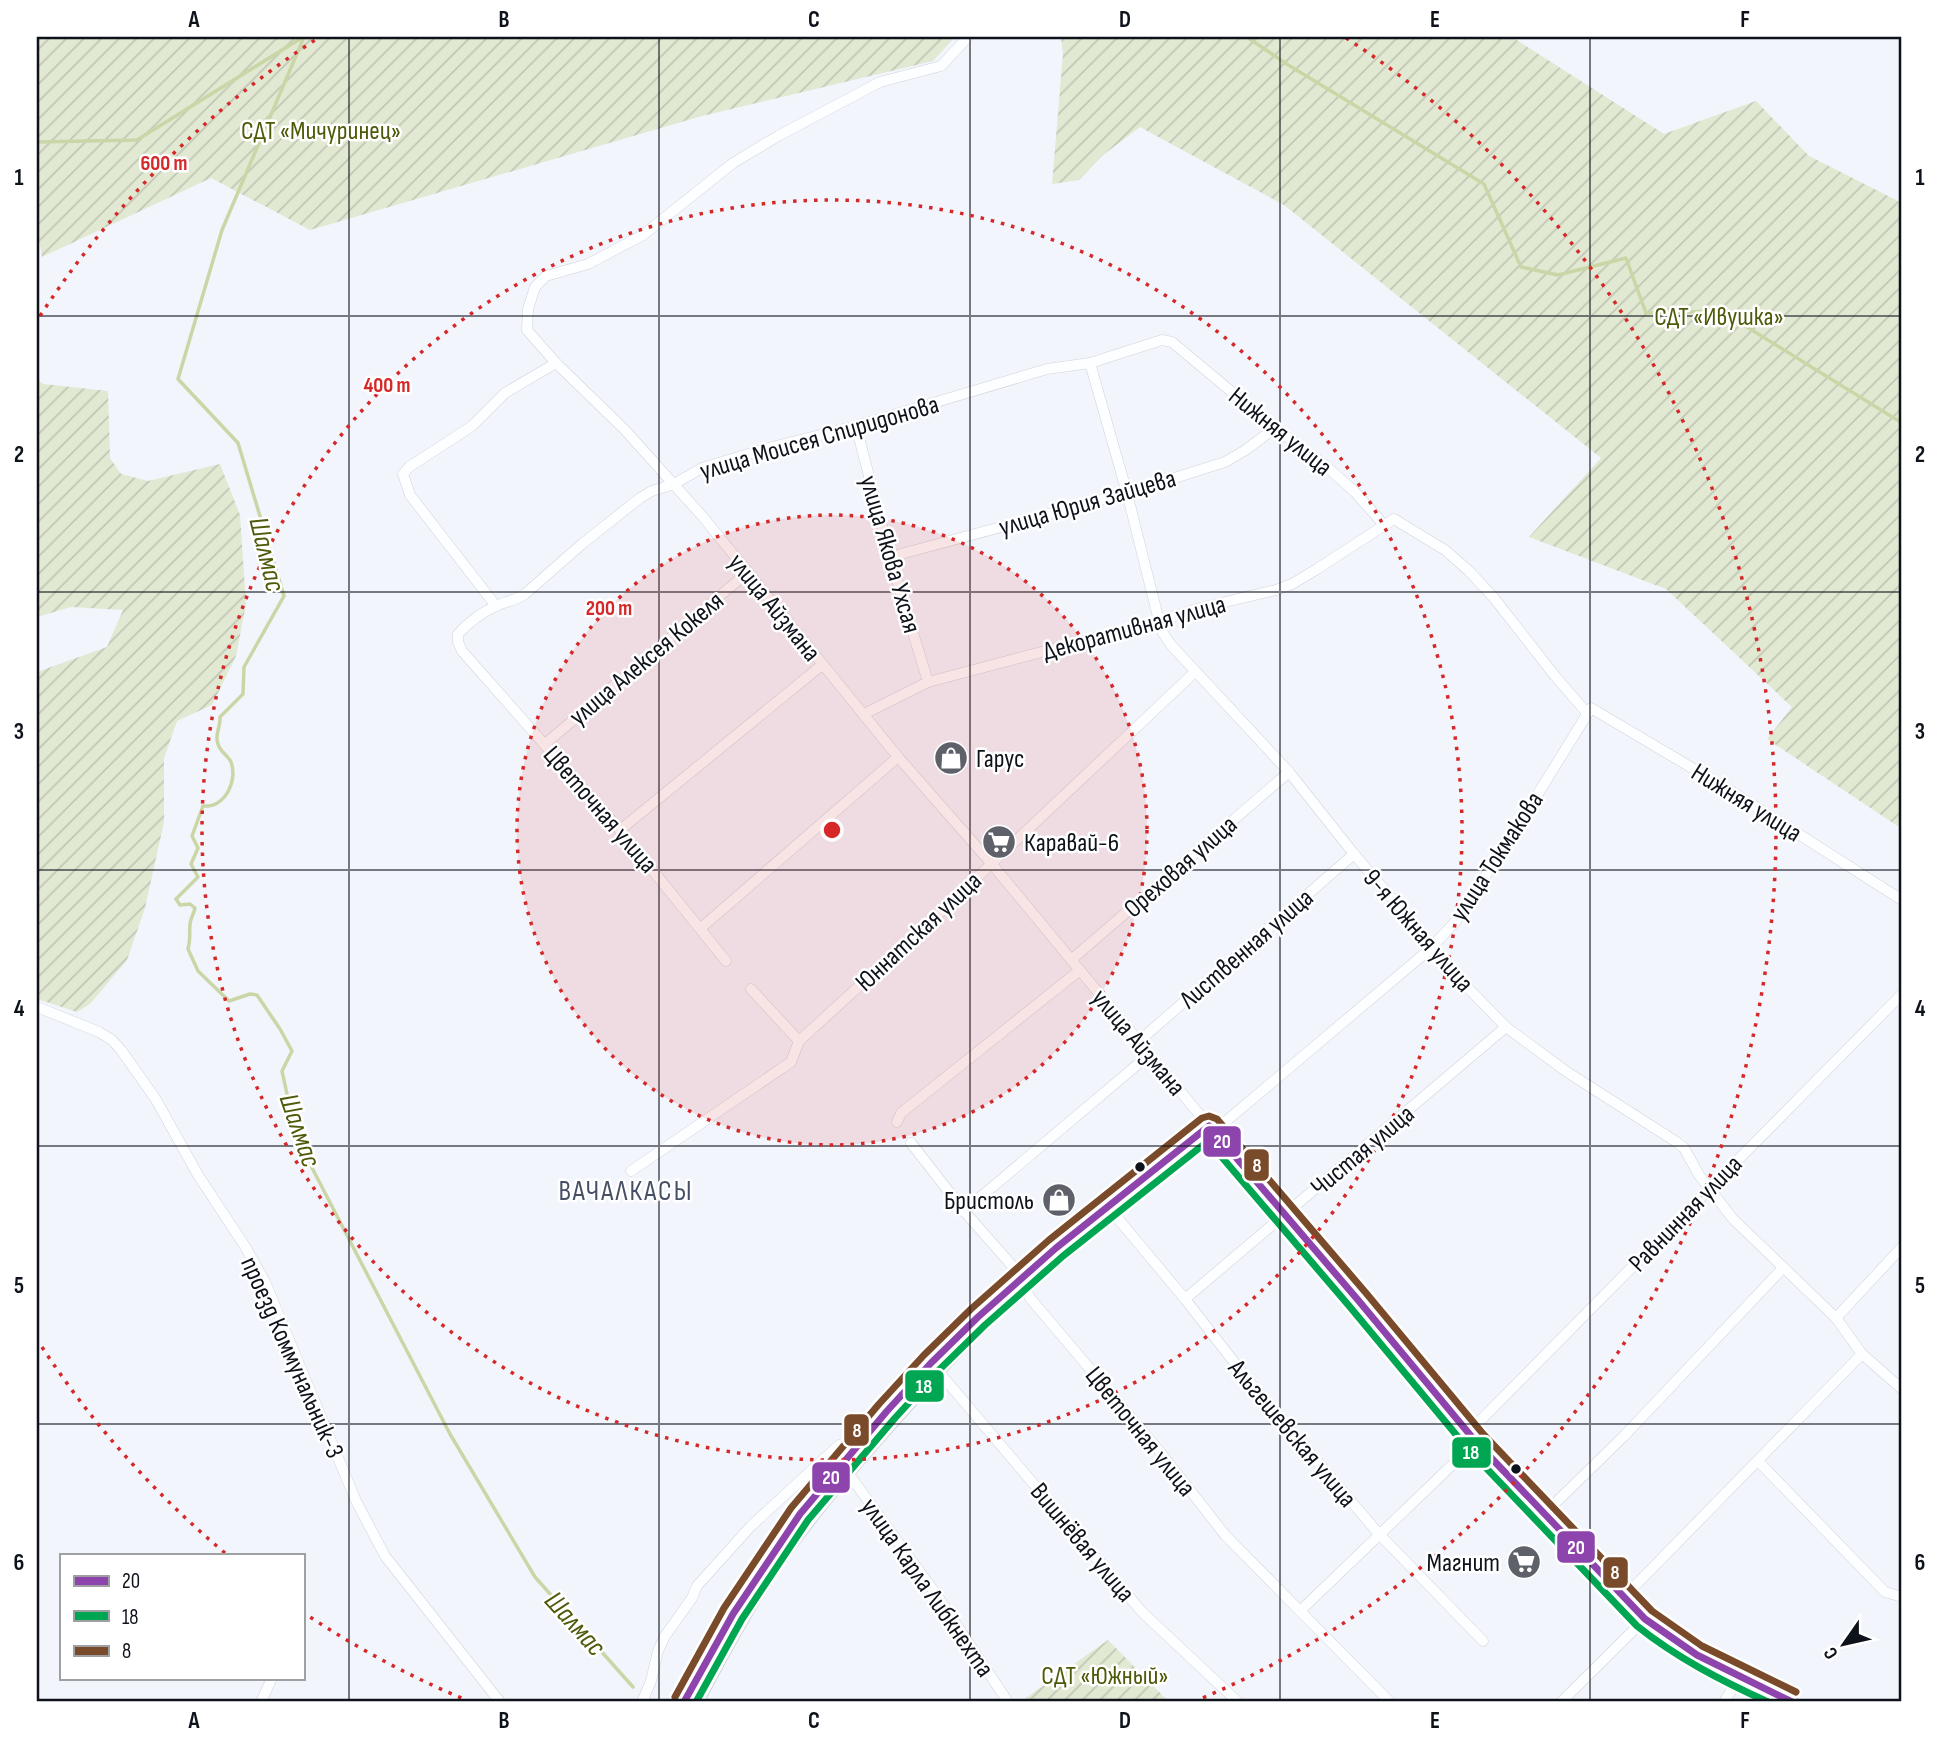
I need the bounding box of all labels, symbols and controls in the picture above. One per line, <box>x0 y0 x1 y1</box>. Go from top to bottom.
text: A <box>188 6 201 34</box>
text: B <box>499 6 510 34</box>
text: C <box>808 6 820 34</box>
text: D <box>1119 6 1131 34</box>
text: E <box>1430 6 1440 34</box>
text: F <box>1740 6 1750 34</box>
park label: СДТ «Мичуринец» <box>241 116 401 147</box>
text: 600 m <box>140 151 188 176</box>
text: 1 <box>14 164 24 192</box>
text: 1 <box>1915 164 1925 192</box>
park label: СДТ «Ивушка» <box>1654 302 1784 333</box>
text: 400 m <box>364 373 410 398</box>
street label: Нижняя улица <box>1222 381 1338 483</box>
street label: улица Моисея Спиридонова <box>696 389 943 487</box>
text: 2 <box>14 441 24 469</box>
text: 2 <box>1915 441 1925 469</box>
street label: улица Юрия Зайцева <box>995 463 1179 544</box>
street label: улица Якова Ухсая <box>852 472 927 637</box>
water label: Шалмас <box>241 514 292 595</box>
street label: улица Айзмана <box>721 548 827 668</box>
street label: улица Алексея Кокеля <box>563 586 730 733</box>
street label: Декоративная улица <box>1039 589 1229 668</box>
text: 200 m <box>586 596 632 621</box>
text: 3 <box>14 718 24 746</box>
text: 3 <box>1915 718 1925 746</box>
shop icon: Гарус <box>932 739 970 777</box>
street label: Цветочная улица <box>536 740 663 880</box>
place label: Гарус <box>976 744 1025 775</box>
street label: Нижняя улица <box>1685 757 1807 849</box>
street label: улица Токмакова <box>1444 786 1551 927</box>
street label: Ореховая улица <box>1118 810 1244 925</box>
centre of rings <box>820 818 844 842</box>
supermarket icon: Каравай-6 <box>980 823 1018 861</box>
place label: Каравай-6 <box>1024 828 1119 859</box>
street label: 9-я Южная улица <box>1356 863 1480 999</box>
street label: Юннатская улица <box>850 866 988 998</box>
street label: Лиственная улица <box>1173 883 1320 1016</box>
street label: улица Айзмана <box>1084 983 1191 1103</box>
text: 4 <box>14 995 25 1023</box>
text: 4 <box>1915 995 1926 1023</box>
water label: Шалмас <box>272 1089 327 1172</box>
street label: Чистая улица <box>1305 1099 1421 1203</box>
line badge: 20 <box>1202 1125 1242 1158</box>
text: 20 <box>1213 1131 1231 1154</box>
line badge: 8 <box>1243 1148 1270 1182</box>
street label: Равнинная улица <box>1623 1149 1749 1279</box>
text: 8 <box>1253 1155 1262 1178</box>
unlabelled marker <box>1133 1160 1147 1174</box>
district label: ВАЧАЛКАСЫ <box>558 1175 694 1208</box>
shop icon: Бристоль <box>1040 1181 1078 1219</box>
place label: Бристоль <box>944 1186 1034 1217</box>
street label: проезд Коммунальник-3 <box>233 1252 350 1463</box>
text: 5 <box>14 1272 24 1300</box>
text: 5 <box>1915 1272 1925 1300</box>
street label: Альгешевская улица <box>1220 1353 1363 1514</box>
street label: Цветочная улица <box>1078 1361 1202 1503</box>
line badge: 18 <box>904 1369 945 1403</box>
text: 18 <box>916 1376 932 1399</box>
line badge: 8 <box>843 1413 870 1447</box>
text: 8 <box>853 1420 862 1443</box>
line badge: 18 <box>1451 1436 1492 1469</box>
text: 18 <box>1463 1442 1479 1465</box>
line badge: 20 <box>811 1461 851 1494</box>
unlabelled marker <box>1509 1462 1523 1476</box>
text: 20 <box>822 1467 840 1490</box>
street label: Вишнёвая улица <box>1023 1477 1141 1609</box>
street label: улица Карла Либкнехта <box>854 1493 1000 1683</box>
line badge: 20 <box>1556 1530 1596 1564</box>
text: 20 <box>1567 1537 1585 1560</box>
supermarket icon: Магнит <box>1505 1543 1543 1581</box>
place label: Магнит <box>1427 1548 1500 1579</box>
text: 6 <box>14 1549 24 1577</box>
text: 6 <box>1915 1549 1925 1577</box>
legend <box>60 1554 304 1680</box>
line badge: 8 <box>1602 1556 1629 1589</box>
text: 8 <box>1611 1562 1620 1585</box>
text: 20 <box>122 1569 140 1594</box>
water label: Шалмас <box>537 1585 612 1663</box>
text: 18 <box>122 1605 139 1630</box>
north arrow <box>1810 1610 1880 1680</box>
text: 8 <box>122 1639 131 1664</box>
text: С <box>1819 1642 1843 1663</box>
park label: СДТ «Южный» <box>1041 1661 1169 1692</box>
text: A <box>188 1707 201 1735</box>
text: B <box>499 1707 510 1735</box>
text: C <box>808 1707 820 1735</box>
text: D <box>1119 1707 1131 1735</box>
text: E <box>1430 1707 1440 1735</box>
text: F <box>1740 1707 1750 1735</box>

